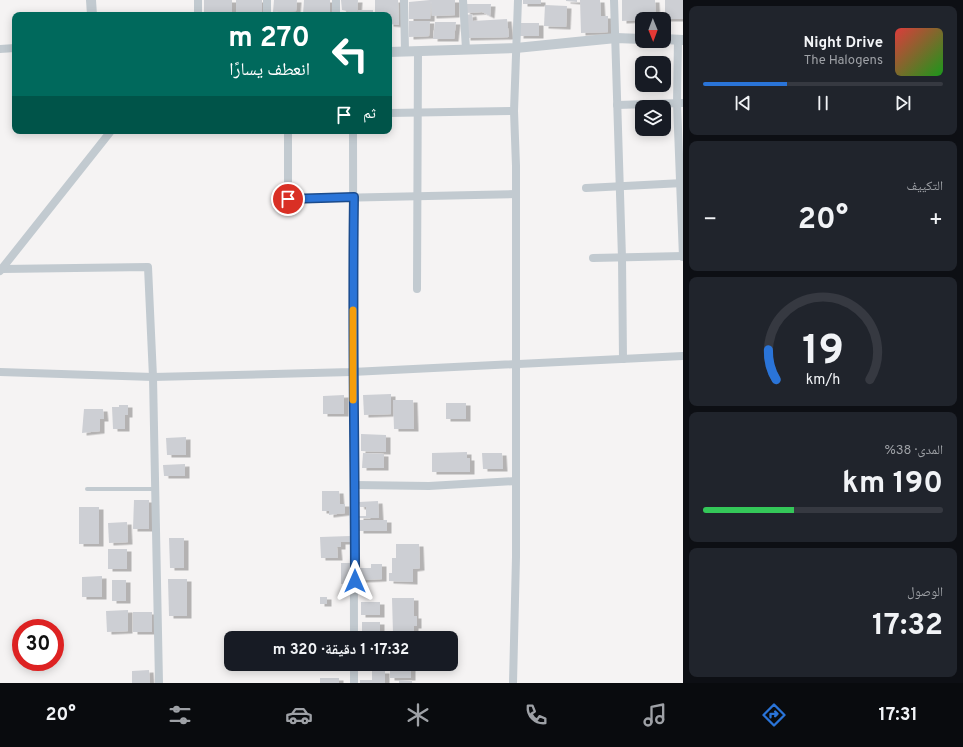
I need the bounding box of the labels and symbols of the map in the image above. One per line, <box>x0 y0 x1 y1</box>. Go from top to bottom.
north arrow <box>635 12 671 48</box>
pin <box>271 182 305 216</box>
position arrow <box>334 560 376 602</box>
speed limit sign: 30 <box>12 619 64 671</box>

